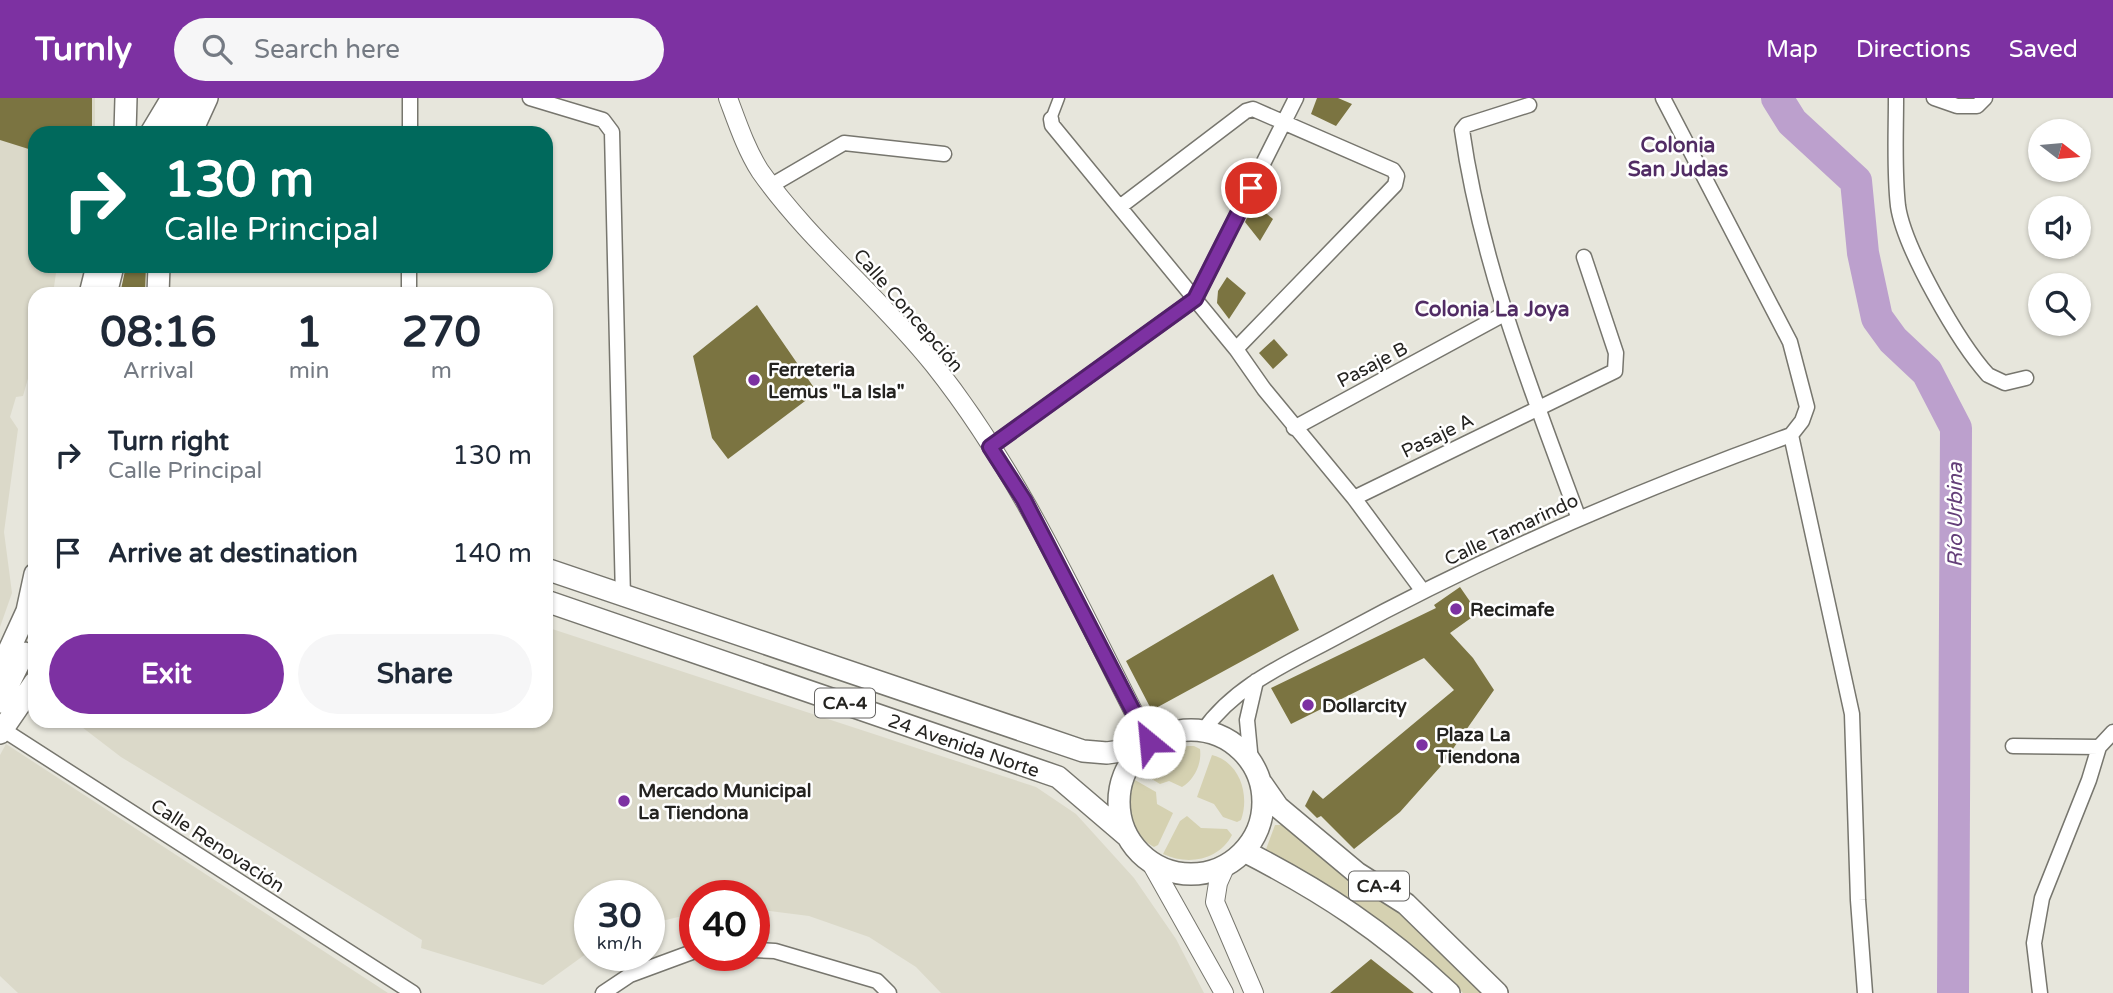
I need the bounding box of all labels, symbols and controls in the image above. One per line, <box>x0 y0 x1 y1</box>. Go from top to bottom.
search box <box>174 18 664 81</box>
text: Turnly <box>35 30 132 69</box>
icon: search <box>198 30 236 68</box>
text: Search here <box>254 34 400 65</box>
text: Map <box>1766 35 1818 64</box>
text: Directions <box>1856 35 1971 64</box>
text: Saved <box>2009 35 2078 64</box>
north arrow <box>2028 119 2091 182</box>
map controls <box>2028 119 2091 336</box>
district label: Colonia San Judas <box>1628 133 1728 182</box>
text: 130 m <box>164 151 314 210</box>
icon: right <box>49 154 140 245</box>
pin <box>1221 158 1281 218</box>
icon: arrive <box>1232 169 1270 207</box>
button: sound <box>2028 196 2091 259</box>
text: Calle Principal <box>164 211 379 249</box>
street label: Calle Concepción <box>849 245 968 377</box>
button: search <box>2028 273 2091 336</box>
district label: Colonia La Joya <box>1414 297 1570 322</box>
text: 08:16 <box>100 307 217 358</box>
text: 1 <box>296 307 322 358</box>
text: 270 <box>402 307 481 358</box>
street label: Pasaje B <box>1334 337 1411 393</box>
text: Arrival <box>123 357 194 385</box>
text: min <box>289 357 330 385</box>
text: m <box>431 357 452 385</box>
place label: Ferreteria Lemus "La Isla" <box>768 359 905 403</box>
marker: Ferreteria Lemus "La Isla" <box>746 372 762 388</box>
street label: Pasaje A <box>1398 409 1477 463</box>
text: Turn right <box>108 426 229 457</box>
icon: right <box>49 436 87 474</box>
text: 130 m <box>452 440 532 471</box>
text: Calle Principal <box>108 457 262 485</box>
water label: Río Urbina <box>1943 461 1968 568</box>
street label: Calle Tamarindo <box>1441 489 1582 571</box>
icon: arrive <box>49 534 87 572</box>
text: Arrive at destination <box>108 538 358 569</box>
text: 140 m <box>452 538 532 569</box>
place label: Recimafe <box>1470 599 1555 621</box>
marker: Recimafe <box>1448 601 1464 617</box>
button: Exit <box>49 634 284 714</box>
button: Share <box>298 634 532 714</box>
road number: CA-4 <box>815 688 875 718</box>
place label: Dollarcity <box>1322 695 1408 718</box>
marker: Dollarcity <box>1300 697 1316 713</box>
position arrow <box>1112 705 1186 779</box>
street label: 24 Avenida Norte <box>885 710 1042 782</box>
place label: Plaza La Tiendona <box>1435 724 1520 768</box>
marker: Plaza La Tiendona <box>1414 737 1430 753</box>
place label: Mercado Municipal La Tiendona <box>638 780 811 824</box>
marker: Mercado Municipal La Tiendona <box>616 793 632 809</box>
street label: Calle Renovación <box>146 794 288 897</box>
road number: CA-4 <box>1349 872 1409 900</box>
speed limit sign: 40 <box>679 880 770 971</box>
text: 30 <box>598 895 641 937</box>
text: km/h <box>597 932 642 954</box>

